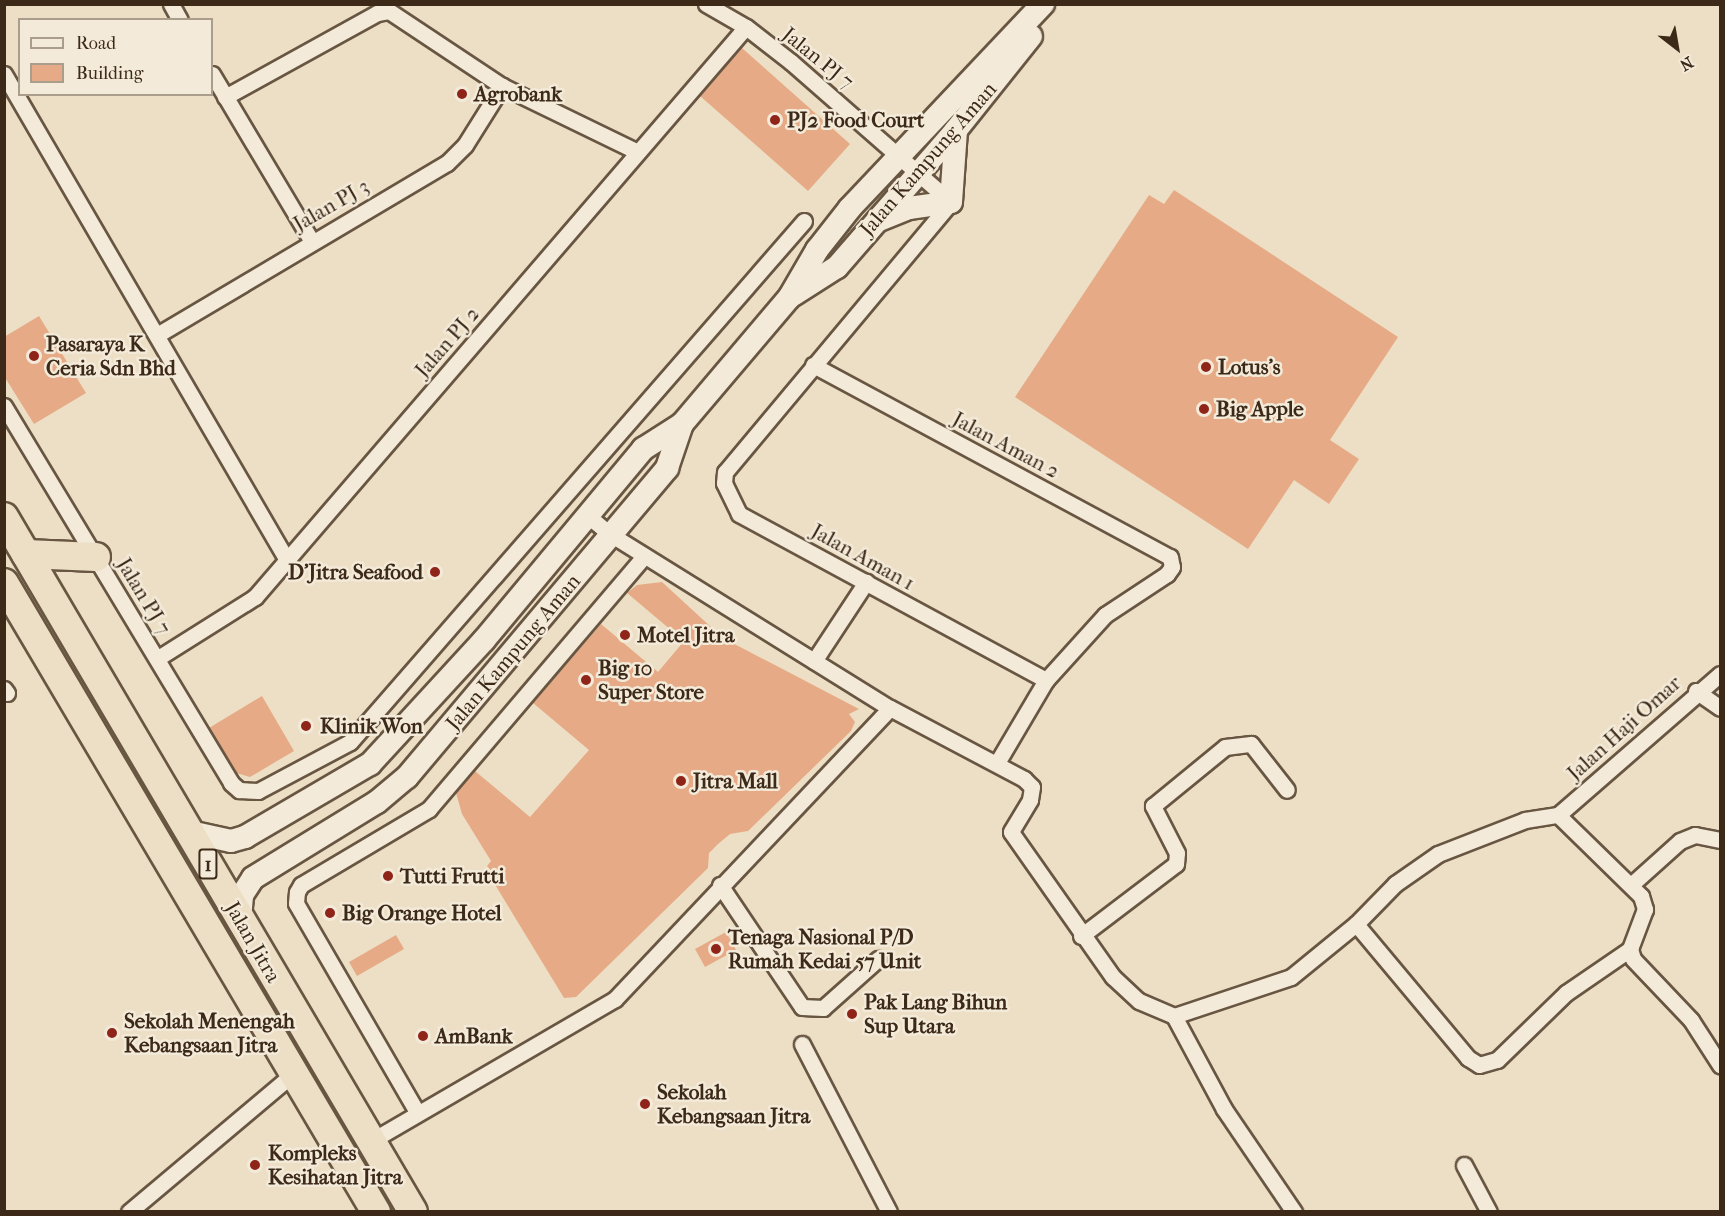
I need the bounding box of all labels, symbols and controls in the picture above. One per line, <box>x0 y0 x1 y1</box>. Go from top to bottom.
legend <box>18 18 213 96</box>
north arrow <box>1647 18 1707 78</box>
street label: Jalan PJ 7 <box>777 22 859 94</box>
text: Road <box>76 33 116 54</box>
text: N <box>1676 53 1697 75</box>
text: Building <box>76 63 143 84</box>
street label: Jalan Kampung Aman <box>854 77 1002 241</box>
place label: Agrobank <box>474 81 562 107</box>
marker: Agrobank <box>455 87 469 101</box>
place label: PJ2 Food Court <box>787 107 924 133</box>
marker: PJ2 Food Court <box>768 113 782 127</box>
street label: Jalan PJ 3 <box>289 173 373 237</box>
street label: Jalan PJ 2 <box>410 302 484 382</box>
place label: Pasaraya K Ceria Sdn Bhd <box>46 331 176 381</box>
marker: Pasaraya K Ceria Sdn Bhd <box>27 349 41 363</box>
place label: Lotus's <box>1218 354 1281 380</box>
marker: Lotus's <box>1199 360 1213 374</box>
place label: Big Apple <box>1216 396 1304 422</box>
marker: Big Apple <box>1197 402 1211 416</box>
street label: Jalan Aman 2 <box>948 406 1064 484</box>
street label: Jalan Aman 1 <box>807 518 919 596</box>
street label: Jalan PJ 7 <box>111 553 177 639</box>
place label: D'Jitra Seafood <box>288 559 423 585</box>
marker: D'Jitra Seafood <box>428 565 442 579</box>
street label: Jalan Kampung Aman <box>440 569 586 735</box>
place label: Motel Jitra <box>637 622 734 648</box>
marker: Motel Jitra <box>618 628 632 642</box>
place label: Big 10 Super Store <box>598 655 704 705</box>
street label: Jalan Haji Omar <box>1562 670 1686 786</box>
marker: Big 10 Super Store <box>579 673 593 687</box>
place label: Klinik Won <box>320 713 423 739</box>
marker: Klinik Won <box>297 717 315 735</box>
place label: Jitra Mall <box>693 768 778 794</box>
marker: Jitra Mall <box>674 774 688 788</box>
road number: 1 <box>198 847 218 881</box>
place label: Tutti Frutti <box>400 863 504 889</box>
marker: Tutti Frutti <box>381 869 395 883</box>
street label: Jalan Jitra <box>220 897 286 987</box>
place label: Big Orange Hotel <box>342 900 502 926</box>
marker: Big Orange Hotel <box>323 906 337 920</box>
place label: Tenaga Nasional P/D Rumah Kedai 57 Unit <box>728 924 921 974</box>
marker: Tenaga Nasional P/D Rumah Kedai 57 Unit <box>709 942 723 956</box>
place label: Pak Lang Bihun Sup Utara <box>864 989 1007 1039</box>
marker: Pak Lang Bihun Sup Utara <box>845 1007 859 1021</box>
place label: Sekolah Menengah Kebangsaan Jitra <box>124 1008 295 1058</box>
place label: AmBank <box>435 1023 512 1049</box>
marker: Sekolah Menengah Kebangsaan Jitra <box>105 1026 119 1040</box>
marker: AmBank <box>416 1029 430 1043</box>
place label: Sekolah Kebangsaan Jitra <box>657 1079 810 1129</box>
marker: Sekolah Kebangsaan Jitra <box>638 1097 652 1111</box>
place label: Kompleks Kesihatan Jitra <box>268 1140 403 1190</box>
marker: Kompleks Kesihatan Jitra <box>246 1156 264 1174</box>

